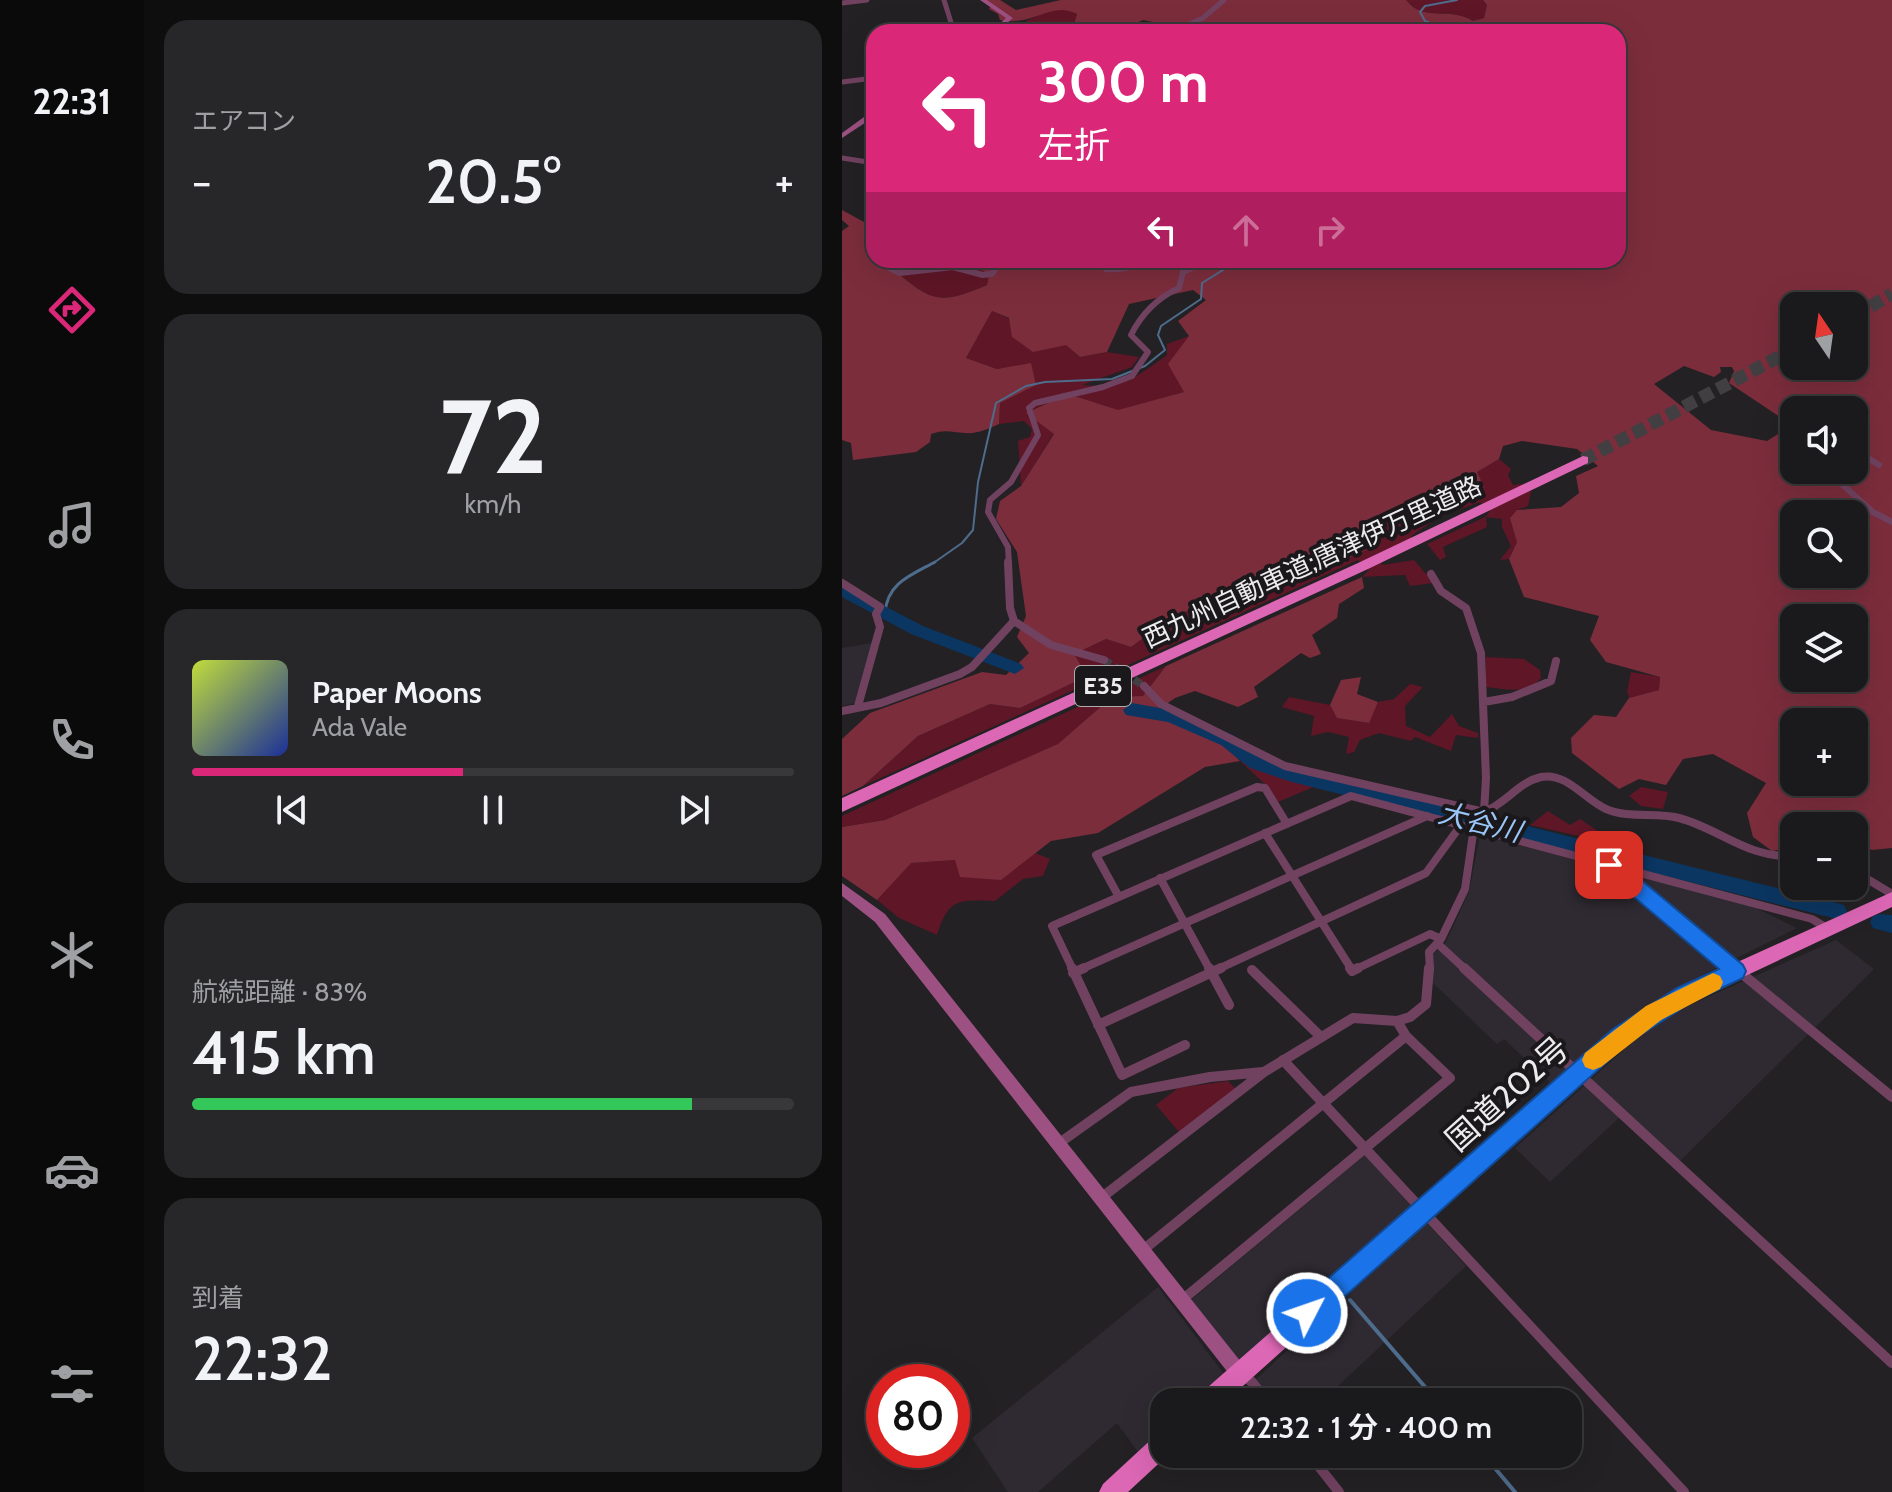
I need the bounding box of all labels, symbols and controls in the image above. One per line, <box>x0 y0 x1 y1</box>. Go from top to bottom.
text: 300 m <box>1038 48 1209 116</box>
icon: left <box>906 56 1010 160</box>
text: 22:31 <box>33 79 111 123</box>
text: エアコン <box>192 105 296 137</box>
text: 左折 <box>1038 123 1110 167</box>
text: 20.5° <box>425 145 561 218</box>
text: − <box>192 155 211 208</box>
text: + <box>775 155 794 208</box>
icon: left <box>1140 208 1184 252</box>
icon: ahead <box>1224 208 1268 252</box>
icon: right <box>1308 208 1352 252</box>
icon: directions <box>44 282 100 338</box>
north arrow <box>1780 292 1868 380</box>
map controls <box>1780 292 1868 900</box>
text: 72 <box>439 373 547 499</box>
button: sound <box>1780 396 1868 484</box>
street label: 西九州自動車道;唐津伊万里道路 <box>1138 469 1486 655</box>
text: km/h <box>465 488 521 520</box>
icon: music <box>44 497 100 553</box>
button: search <box>1780 500 1868 588</box>
button: layers <box>1780 604 1868 692</box>
road number: E35 <box>1075 666 1131 706</box>
text: Paper Moons <box>312 674 482 711</box>
button: + <box>1780 708 1868 796</box>
text: Ada Vale <box>312 711 407 743</box>
icon: phone <box>44 712 100 768</box>
icon: previous <box>270 788 314 832</box>
icon: pause <box>471 788 515 832</box>
icon: next <box>672 788 716 832</box>
water label: 大谷川 <box>1435 795 1528 849</box>
button: − <box>1780 812 1868 900</box>
pin <box>1575 831 1643 899</box>
icon: arrive <box>1587 843 1631 887</box>
icon: climate <box>44 927 100 983</box>
text: 航続距離 · 83% <box>192 976 367 1008</box>
text: 415 km <box>192 1016 376 1089</box>
street label: 国道202号 <box>1437 1028 1576 1159</box>
icon: car <box>44 1142 100 1198</box>
position arrow <box>1265 1271 1349 1355</box>
text: 到着 <box>192 1282 244 1314</box>
text: 22:32 <box>192 1322 332 1395</box>
icon: filters <box>44 1356 100 1412</box>
speed limit sign: 80 <box>866 1364 970 1468</box>
text: 22:32 · 1 分 · 400 m <box>1240 1409 1492 1446</box>

